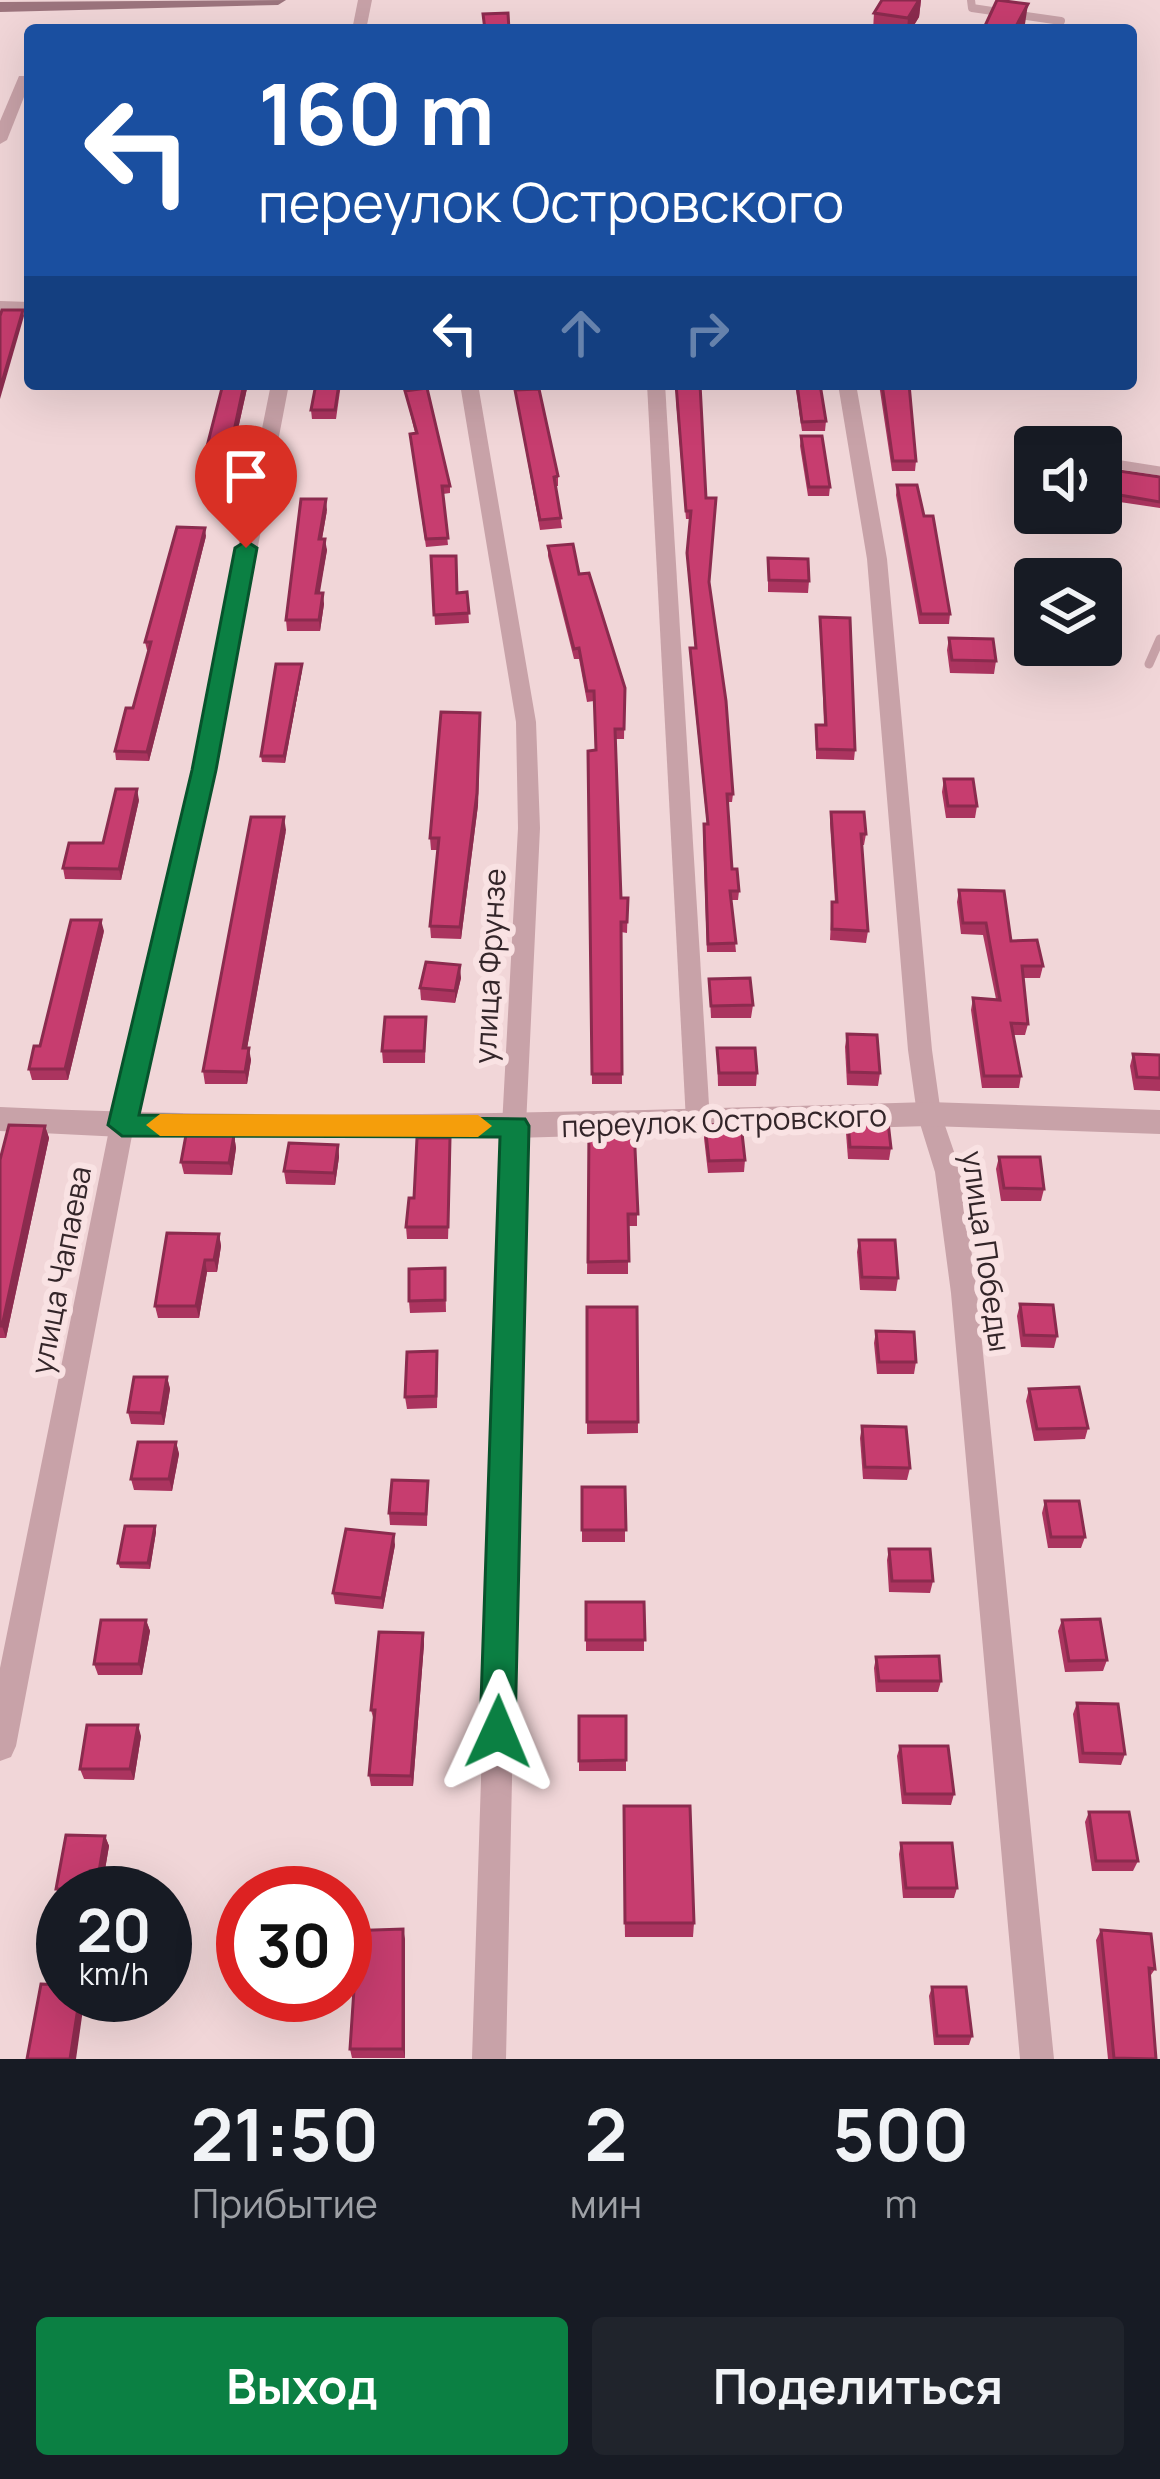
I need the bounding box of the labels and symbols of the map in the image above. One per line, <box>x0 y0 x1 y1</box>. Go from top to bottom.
pin <box>195 425 297 548</box>
street label: улица Фрунзе <box>463 867 515 1065</box>
street label: переулок Островского <box>561 1094 887 1146</box>
street label: улица Победы <box>953 1148 1021 1354</box>
street label: улица Чапаева <box>20 1163 100 1377</box>
position arrow <box>435 1669 561 1795</box>
speed limit sign: 30 <box>216 1866 372 2022</box>

